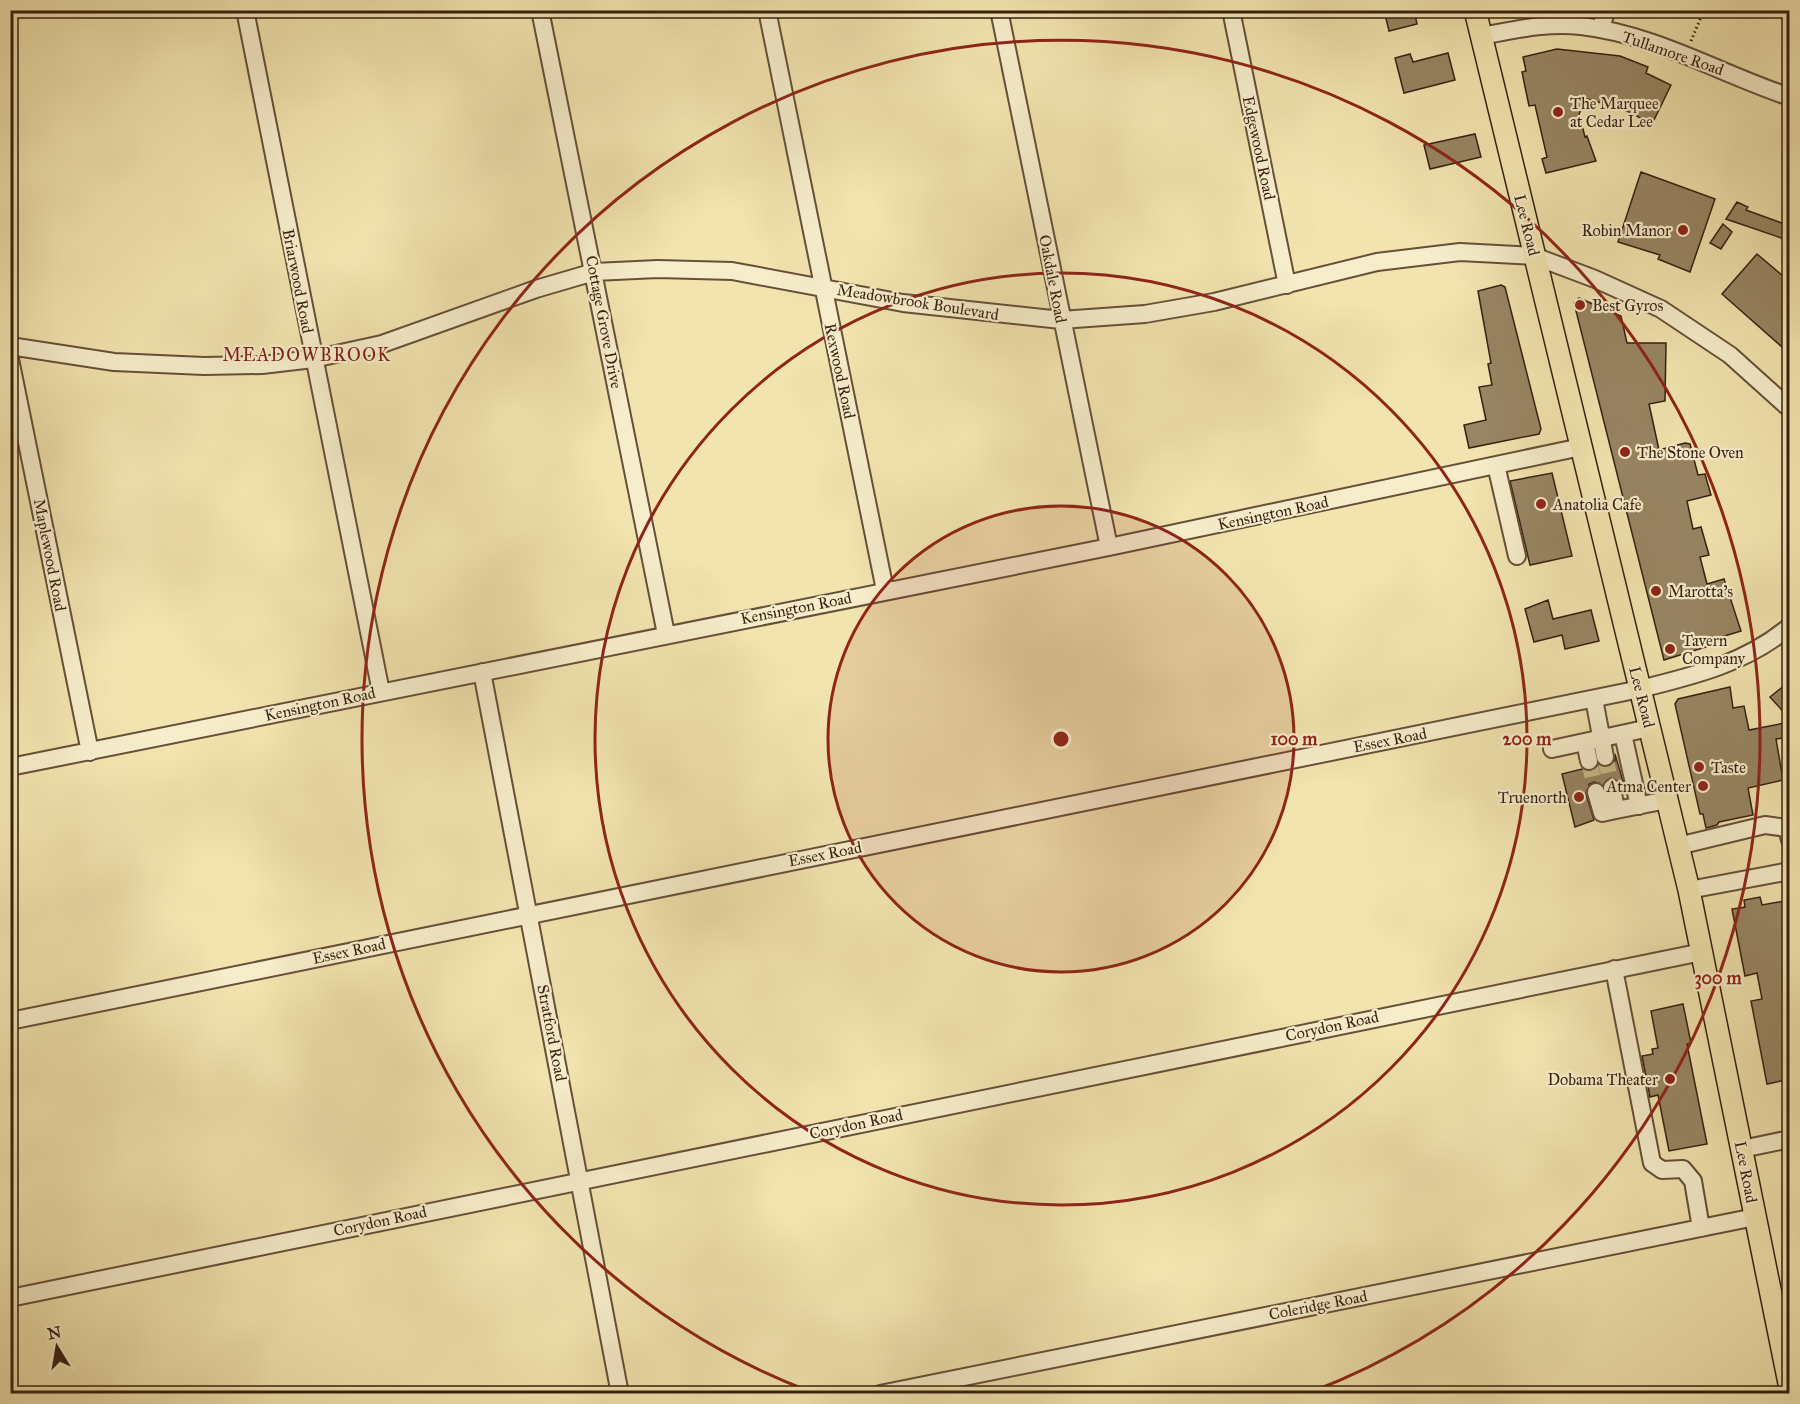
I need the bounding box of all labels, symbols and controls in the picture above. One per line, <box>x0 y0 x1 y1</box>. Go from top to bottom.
street label: Tullamore Road <box>1620 27 1726 79</box>
street label: Edgewood Road <box>1238 94 1279 202</box>
place label: The Marquee at Cedar Lee <box>1570 94 1659 131</box>
marker: The Marquee at Cedar Lee <box>1551 105 1565 119</box>
street label: Lee Road <box>1510 192 1544 258</box>
place label: Robin Manor <box>1581 221 1671 240</box>
marker: Robin Manor <box>1676 223 1690 237</box>
street label: Briarwood Road <box>279 227 317 335</box>
street label: Oakdale Road <box>1035 233 1071 325</box>
street label: Cottage Grove Drive <box>581 254 626 391</box>
street label: Meadowbrook Boulevard <box>836 280 1000 324</box>
place label: Best Gyros <box>1592 296 1663 315</box>
marker: Best Gyros <box>1573 298 1587 312</box>
street label: Rexwood Road <box>821 321 859 421</box>
district label: MEADOWBROOK <box>223 344 391 366</box>
place label: The Stone Oven <box>1637 443 1744 462</box>
marker: The Stone Oven <box>1618 445 1632 459</box>
street label: Kensington Road <box>1216 492 1330 535</box>
place label: Anatolia Cafe <box>1552 495 1642 514</box>
street label: Maplewood Road <box>30 497 70 613</box>
marker: Anatolia Cafe <box>1534 497 1548 511</box>
place label: Marotta's <box>1668 582 1733 601</box>
marker: Marotta's <box>1649 584 1663 598</box>
street label: Kensington Road <box>739 588 853 629</box>
place label: Tavern Company <box>1682 631 1746 668</box>
marker: Tavern Company <box>1663 642 1677 656</box>
street label: Lee Road <box>1625 664 1659 730</box>
street label: Kensington Road <box>263 683 377 726</box>
street label: Essex Road <box>1352 724 1428 756</box>
text: 100 m <box>1271 728 1318 750</box>
text: 200 m <box>1503 728 1552 750</box>
centre of rings <box>1051 729 1071 749</box>
place label: Taste <box>1711 758 1746 777</box>
marker: Taste <box>1692 760 1706 774</box>
place label: Atma Center <box>1606 777 1691 796</box>
marker: Atma Center <box>1696 779 1710 793</box>
place label: Truenorth <box>1498 788 1567 807</box>
marker: Truenorth <box>1572 790 1586 804</box>
street label: Essex Road <box>787 838 863 870</box>
street label: Essex Road <box>311 934 387 968</box>
text: 300 m <box>1694 967 1742 990</box>
street label: Stratford Road <box>533 983 571 1083</box>
street label: Corydon Road <box>1284 1007 1380 1045</box>
place label: Dobama Theater <box>1547 1070 1658 1089</box>
marker: Dobama Theater <box>1663 1072 1677 1086</box>
street label: Corydon Road <box>808 1105 904 1143</box>
street label: Lee Road <box>1731 1139 1761 1205</box>
street label: Corydon Road <box>332 1202 428 1240</box>
street label: Coleridge Road <box>1267 1286 1369 1325</box>
north arrow <box>27 1317 87 1377</box>
text: N <box>46 1322 63 1343</box>

